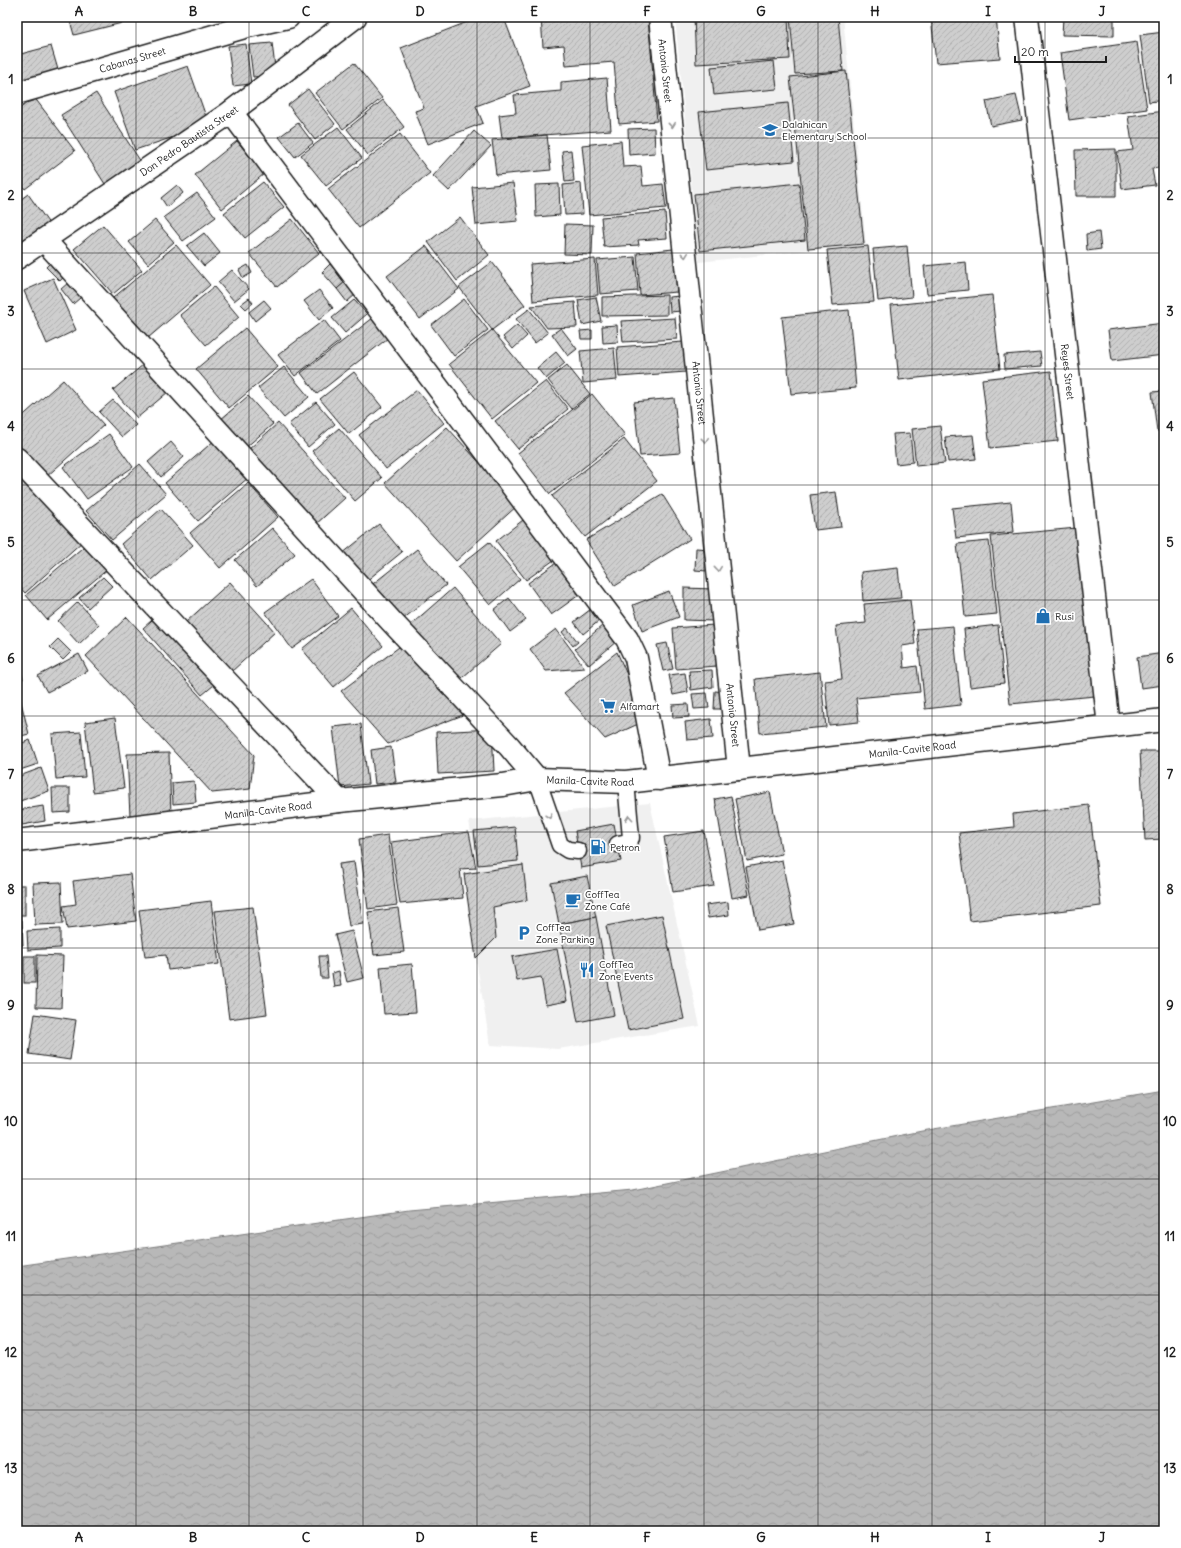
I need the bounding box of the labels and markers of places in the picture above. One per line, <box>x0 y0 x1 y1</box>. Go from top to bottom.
place label: Dalahican Elementary School <box>782 118 867 143</box>
school or university icon: Dalahican Elementary School <box>761 121 779 139</box>
shop icon: Rusi <box>1034 607 1052 625</box>
place label: Rusi <box>1055 610 1074 623</box>
supermarket icon: Alfamart <box>599 697 617 715</box>
place label: Alfamart <box>620 700 660 713</box>
fuel station icon: Petron <box>589 838 607 856</box>
place label: Petron <box>610 841 640 854</box>
place label: CoffTea Zone Café <box>585 888 630 913</box>
cafe icon: CoffTea Zone Café <box>564 891 582 909</box>
place label: CoffTea Zone Parking <box>536 921 595 946</box>
parking icon: CoffTea Zone Parking <box>515 924 533 942</box>
place label: CoffTea Zone Events <box>599 958 654 983</box>
restaurant icon: CoffTea Zone Events <box>578 961 596 979</box>

